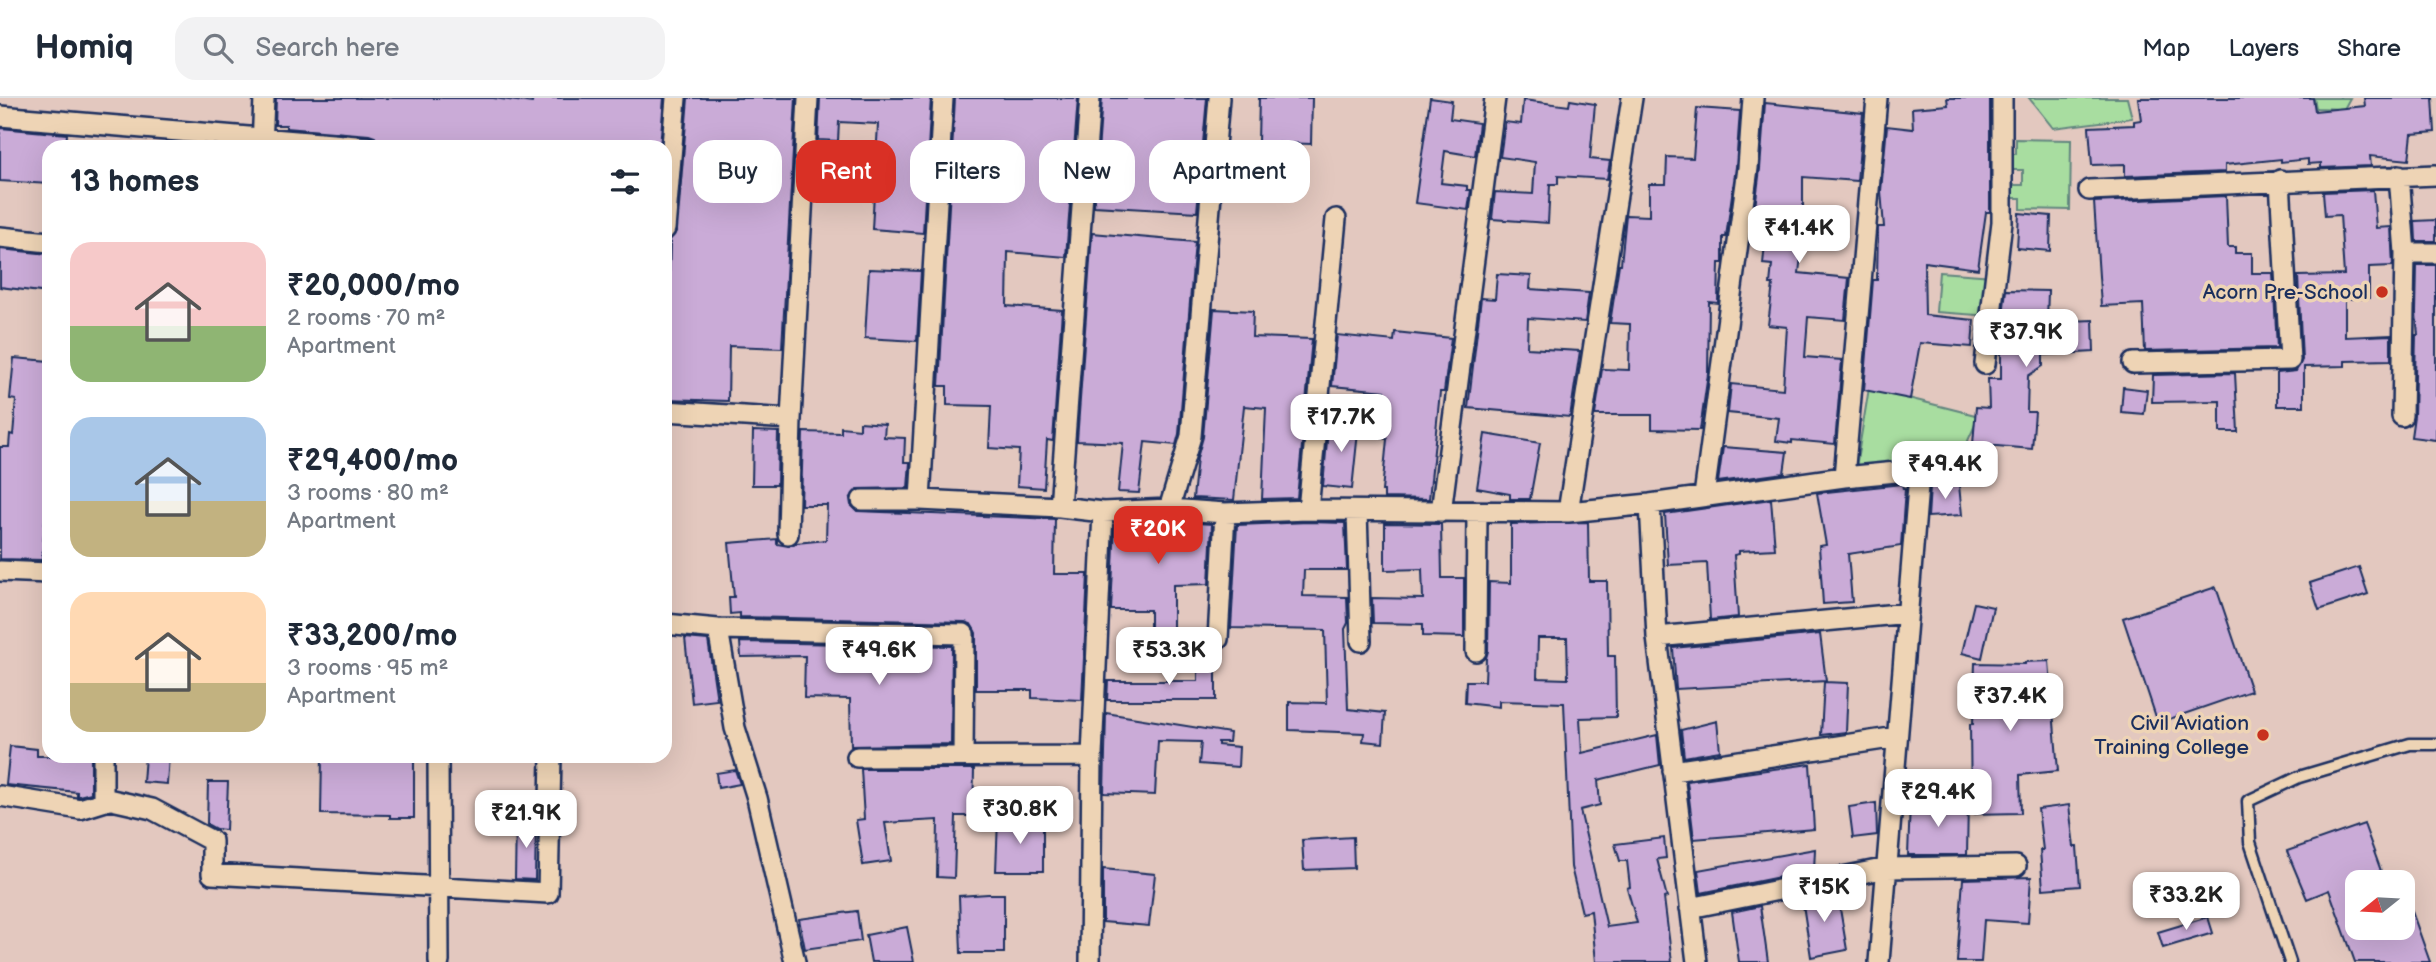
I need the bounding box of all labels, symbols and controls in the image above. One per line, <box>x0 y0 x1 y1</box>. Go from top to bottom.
search box <box>175 17 665 80</box>
text: Homiq <box>35 28 133 68</box>
icon: search <box>199 29 237 67</box>
text: Search here <box>255 33 400 64</box>
text: Map <box>2142 34 2190 63</box>
text: Layers <box>2228 34 2299 63</box>
text: Share <box>2337 34 2401 63</box>
chip: Buy <box>693 140 782 203</box>
chip: Rent <box>796 140 896 203</box>
chip: Filters <box>910 140 1025 203</box>
chip: New <box>1039 140 1135 203</box>
chip: Apartment <box>1149 140 1310 203</box>
icon: filters <box>606 163 644 201</box>
text: 13 homes <box>70 164 199 200</box>
pin: ₹41.4K <box>1742 206 1856 265</box>
text: ₹41.4K <box>1764 214 1834 242</box>
text: ₹20,000/mo <box>287 268 460 304</box>
icon: home <box>126 270 210 354</box>
place label: Acorn Pre-School <box>2203 280 2368 305</box>
marker: Acorn Pre-School <box>2374 284 2390 300</box>
text: 2 rooms · 70 m² <box>287 304 446 332</box>
pin: ₹37.9K <box>1969 310 2083 369</box>
text: ₹37.9K <box>1989 318 2063 346</box>
text: Apartment <box>287 332 396 360</box>
pin: ₹17.7K <box>1284 394 1398 454</box>
text: ₹17.7K <box>1307 403 1375 431</box>
pin: ₹49.4K <box>1888 442 2002 501</box>
text: ₹29,400/mo <box>287 443 458 479</box>
icon: home <box>126 445 210 529</box>
text: ₹49.4K <box>1908 450 1982 478</box>
text: 3 rooms · 80 m² <box>287 479 449 507</box>
pin: ₹20K <box>1117 506 1199 566</box>
text: Apartment <box>287 507 396 535</box>
text: ₹20K <box>1130 515 1186 543</box>
text: ₹33,200/mo <box>287 618 457 654</box>
icon: home <box>126 620 210 704</box>
pin: ₹49.6K <box>822 628 936 687</box>
pin: ₹53.3K <box>1112 628 1226 687</box>
text: ₹49.6K <box>842 636 916 664</box>
text: ₹53.3K <box>1132 636 1206 664</box>
text: 3 rooms · 95 m² <box>287 654 448 682</box>
pin: ₹37.4K <box>1953 674 2067 733</box>
text: Apartment <box>287 682 396 710</box>
text: ₹37.4K <box>1973 682 2047 710</box>
place label: Civil Aviation Training College <box>2094 711 2249 760</box>
marker: Civil Aviation Training College <box>2255 727 2271 743</box>
pin: ₹29.4K <box>1881 770 1995 829</box>
text: ₹29.4K <box>1901 778 1975 806</box>
pin: ₹30.8K <box>963 786 1077 846</box>
pin: ₹21.9K <box>469 790 583 850</box>
text: ₹30.8K <box>982 795 1058 823</box>
text: ₹21.9K <box>491 799 561 827</box>
pin: ₹15K <box>1783 864 1865 924</box>
north arrow <box>2345 870 2415 940</box>
map controls <box>2345 870 2415 940</box>
pin: ₹33.2K <box>2129 872 2243 932</box>
text: ₹15K <box>1798 873 1850 901</box>
text: ₹33.2K <box>2149 881 2223 909</box>

